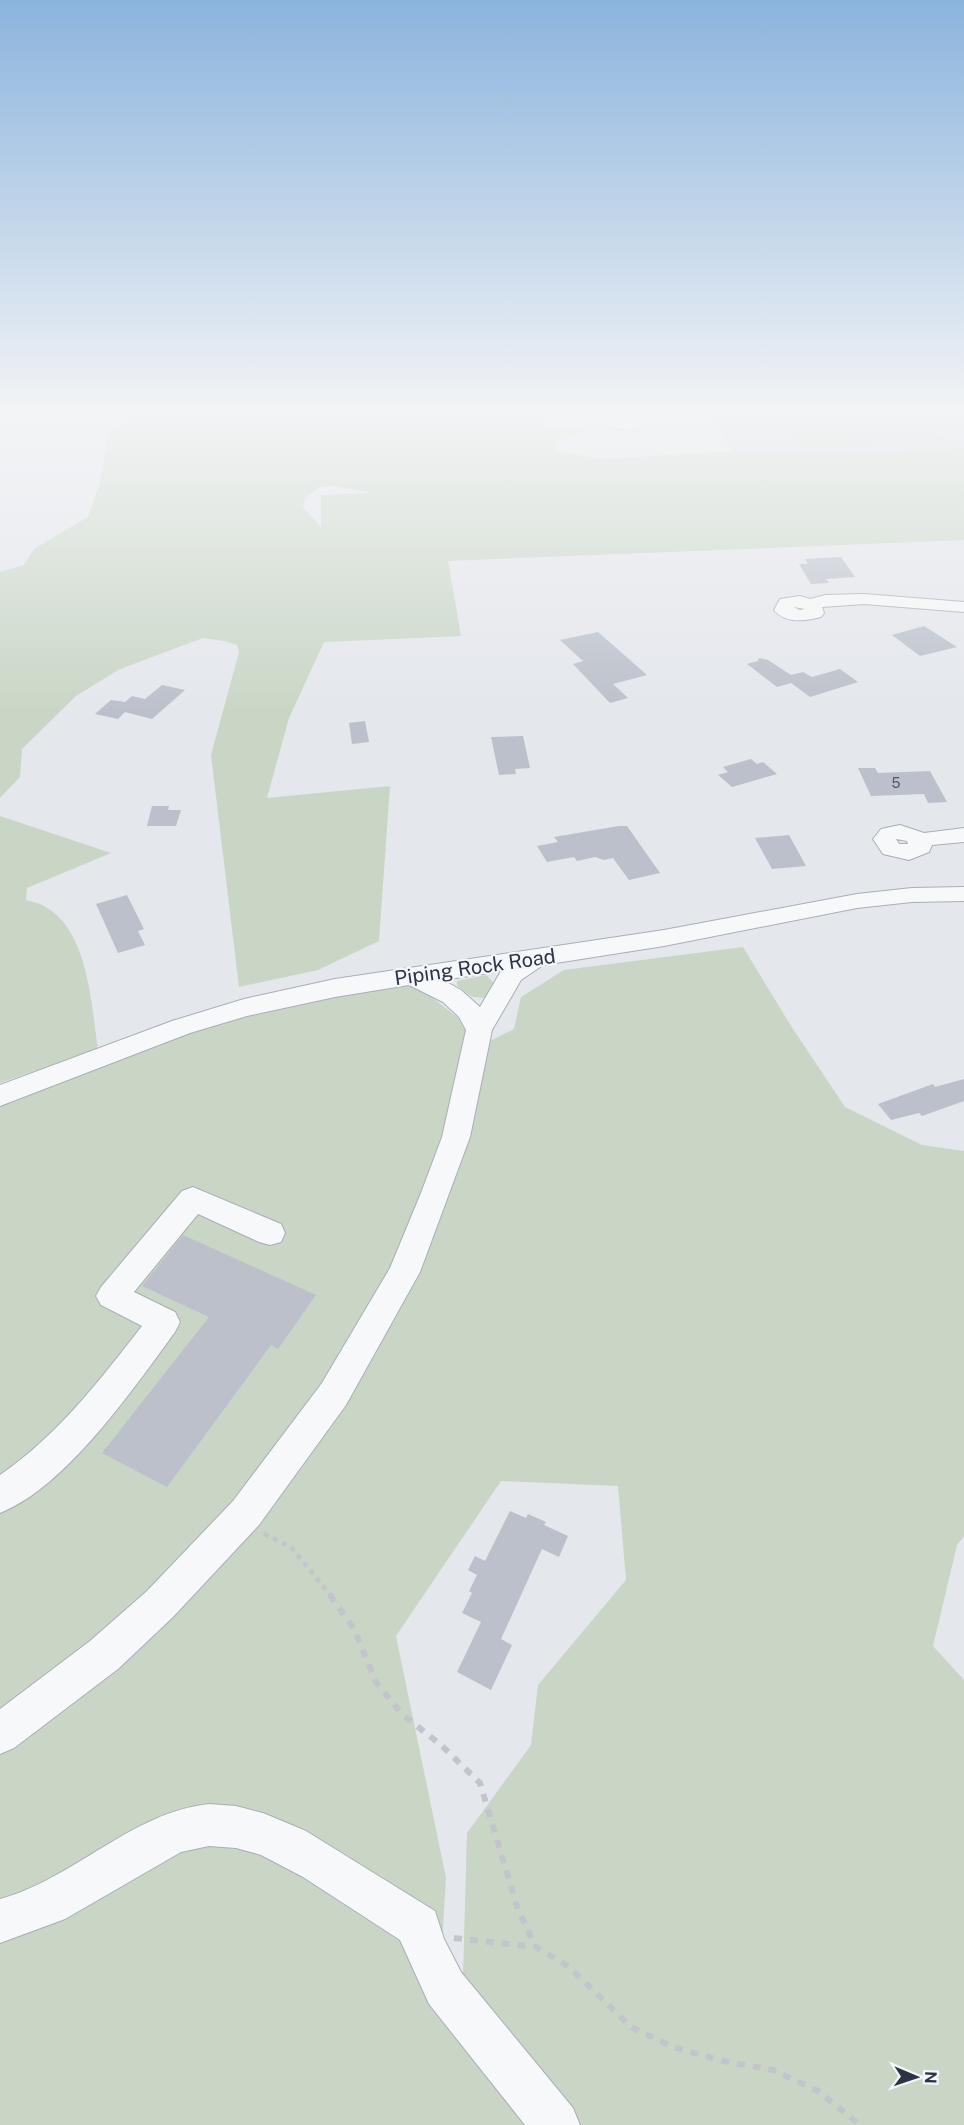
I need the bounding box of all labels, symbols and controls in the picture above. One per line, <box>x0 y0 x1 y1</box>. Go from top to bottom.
house number: 5 <box>892 775 901 791</box>
street label: Piping Rock Road <box>393 944 557 990</box>
north arrow <box>886 2047 946 2107</box>
text: N <box>921 2071 940 2084</box>

